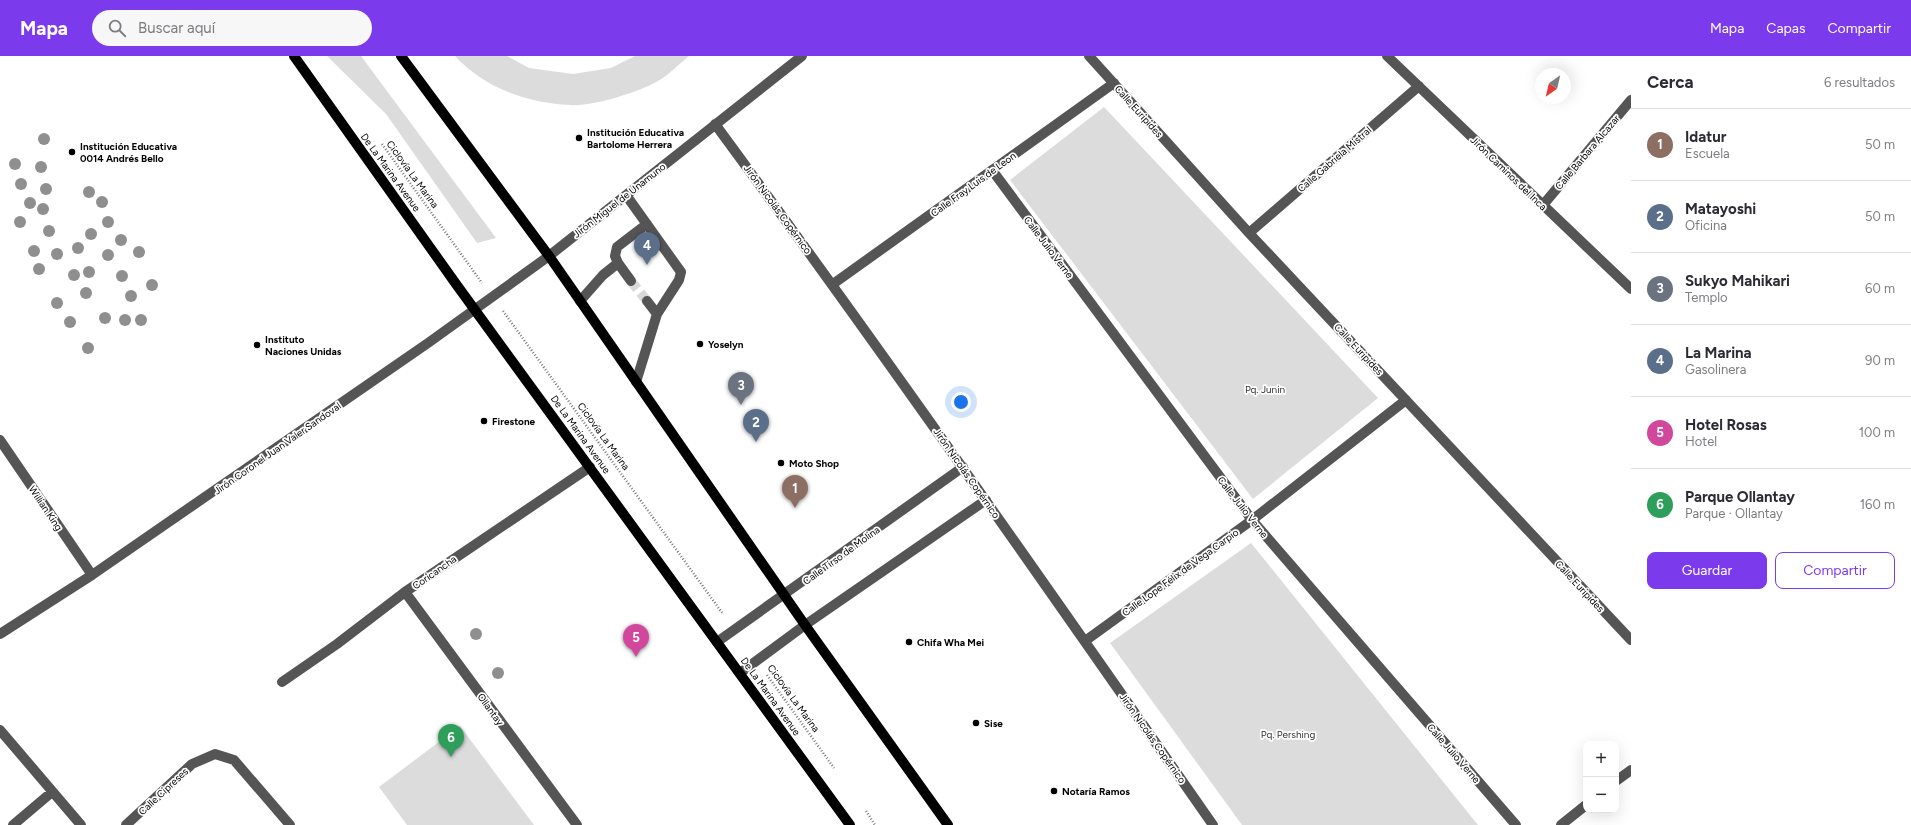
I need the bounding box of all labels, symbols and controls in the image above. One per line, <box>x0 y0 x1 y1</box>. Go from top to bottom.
search box <box>92 10 372 46</box>
text: Mapa <box>20 17 68 40</box>
icon: search <box>106 17 128 39</box>
text: Buscar aquí <box>138 19 215 37</box>
text: Mapa <box>1710 20 1744 37</box>
text: Capas <box>1766 20 1805 37</box>
text: Compartir <box>1827 20 1891 37</box>
north arrow <box>1535 68 1571 104</box>
text: Cerca <box>1647 72 1694 92</box>
text: 6 resultados <box>1824 75 1895 90</box>
street label: Calle Euripides <box>1112 82 1166 140</box>
street label: Calle Barbara Alcazar <box>1552 112 1623 193</box>
street label: Calle Gabriela Mistral <box>1295 124 1374 195</box>
place label: Institución Educativa Bartolome Herrera <box>587 126 684 151</box>
text: Idatur <box>1685 128 1727 146</box>
street label: De La Marina Avenue <box>358 131 424 214</box>
marker: Institución Educativa Bartolome Herrera <box>574 133 584 143</box>
street label: Jirón Caminos del Inca <box>1468 134 1550 213</box>
text: 1 <box>1657 137 1663 152</box>
text: 50 m <box>1865 137 1895 152</box>
street label: Ciclovía La Marina <box>384 138 442 211</box>
place label: Institución Educativa 0014 Andrés Bello <box>80 140 177 165</box>
text: Escuela <box>1685 146 1730 161</box>
marker: Institución Educativa 0014 Andrés Bello <box>67 147 77 157</box>
street label: Calle Fray Luis de Leon <box>928 149 1019 220</box>
street label: Jirón Miguel de Unamuno <box>570 160 668 241</box>
street label: Jirón Nicolás Copérnico <box>741 162 814 257</box>
text: Matayoshi <box>1685 200 1756 218</box>
text: 2 <box>1656 209 1664 224</box>
text: 50 m <box>1865 209 1895 224</box>
street label: Calle Julio Verne <box>1021 214 1077 281</box>
text: Oficina <box>1685 218 1727 233</box>
pin: 4 <box>634 232 660 265</box>
text: Sukyo Mahikari <box>1685 272 1790 290</box>
text: 3 <box>1656 281 1664 296</box>
text: 60 m <box>1865 281 1895 296</box>
text: Templo <box>1685 290 1728 305</box>
street label: Calle Euripides <box>1331 321 1386 378</box>
place label: Instituto Naciones Unidas <box>265 333 342 358</box>
place label: Yoselyn <box>708 338 744 351</box>
marker: Yoselyn <box>695 339 705 349</box>
marker: Instituto Naciones Unidas <box>252 340 262 350</box>
text: La Marina <box>1685 344 1752 362</box>
text: 4 <box>1656 353 1664 368</box>
text: 90 m <box>1865 353 1895 368</box>
text: Gasolinera <box>1685 362 1746 377</box>
pin: 3 <box>728 372 754 405</box>
park label: Pq. Junin <box>1245 383 1286 396</box>
your location <box>951 392 971 412</box>
street label: De La Marina Avenue <box>548 393 614 476</box>
street label: Jirón Coronel Juan Valer Sandoval <box>211 399 343 497</box>
street label: Ciclovía La Marina <box>575 400 633 473</box>
pin: 2 <box>743 409 769 442</box>
place label: Firestone <box>492 415 536 428</box>
marker: Firestone <box>479 416 489 426</box>
text: Hotel Rosas <box>1685 416 1767 434</box>
text: 5 <box>1656 425 1664 440</box>
text: 100 m <box>1859 425 1895 440</box>
street label: Jirón Nicolás Copérnico <box>930 426 1003 521</box>
text: Hotel <box>1685 434 1717 449</box>
place label: Moto Shop <box>789 457 839 470</box>
marker: Moto Shop <box>776 458 786 468</box>
street label: Calle Julio Verne <box>1215 474 1271 541</box>
pin: 1 <box>782 475 808 508</box>
street label: Willian King <box>26 483 65 533</box>
text: Parque Ollantay <box>1685 488 1795 506</box>
text: 6 <box>1656 497 1664 512</box>
text: 160 m <box>1860 497 1895 512</box>
text: Parque · Ollantay <box>1685 506 1783 521</box>
street label: Calle Tirso de Molina <box>800 523 882 588</box>
street label: Calle Lope Félix de Vega Carpio <box>1119 526 1241 619</box>
street label: Coricancha <box>410 552 459 592</box>
button: Guardar <box>1647 552 1767 589</box>
button: Compartir <box>1775 552 1895 589</box>
street label: Calle Euripides <box>1552 558 1607 615</box>
pin: 5 <box>623 624 649 657</box>
place label: Chifa Wha Mei <box>917 636 984 649</box>
marker: Chifa Wha Mei <box>904 637 914 647</box>
street label: De La Marina Avenue <box>738 655 804 738</box>
street label: Ciclovía La Marina <box>765 662 823 735</box>
street label: Ollantay <box>474 691 507 729</box>
street label: Jirón Nicolás Copérnico <box>1116 691 1189 786</box>
place label: Sise <box>984 717 1003 730</box>
marker: Sise <box>971 718 981 728</box>
street label: Calle Julio Verne <box>1424 721 1483 786</box>
pin: 6 <box>438 724 464 757</box>
park label: Pq. Pershing <box>1261 728 1315 741</box>
map controls <box>1583 741 1619 813</box>
button: + <box>1583 741 1619 777</box>
street label: Calle Cipreses <box>136 765 191 818</box>
button: − <box>1583 777 1619 813</box>
place label: Notaría Ramos <box>1062 785 1130 798</box>
marker: Notaría Ramos <box>1049 786 1059 796</box>

